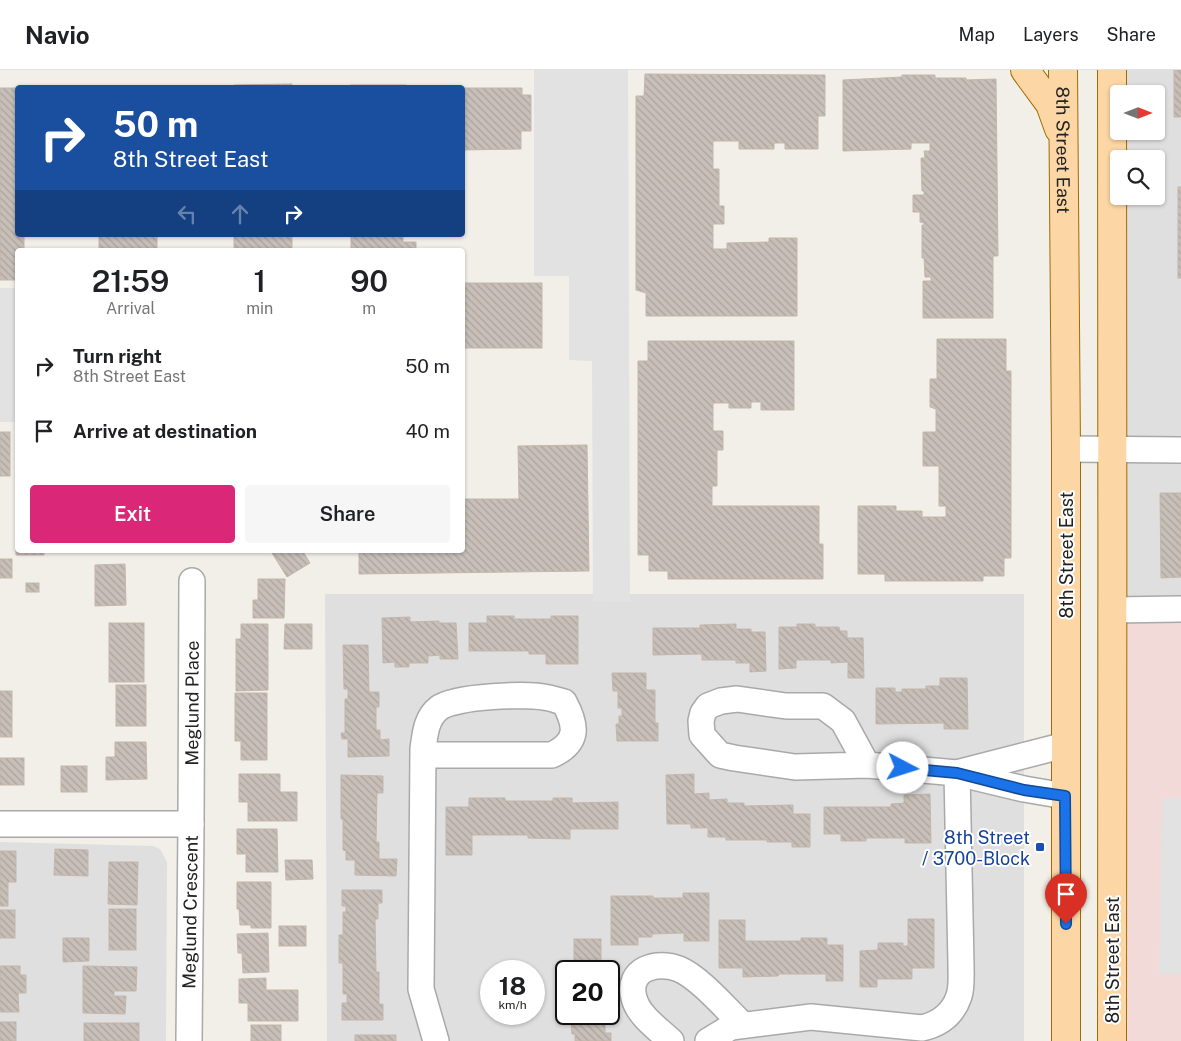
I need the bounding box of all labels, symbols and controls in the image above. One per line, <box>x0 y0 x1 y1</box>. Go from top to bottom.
text: Navio <box>25 21 90 49</box>
text: Map <box>959 24 995 45</box>
text: Layers <box>1023 24 1079 45</box>
text: Share <box>1107 24 1156 45</box>
north arrow <box>1110 85 1165 140</box>
map controls <box>1110 85 1165 205</box>
street label: 8th Street East <box>1053 86 1075 214</box>
text: 50 m <box>113 104 198 145</box>
icon: right <box>30 105 95 170</box>
text: 8th Street East <box>113 146 268 172</box>
button: search <box>1110 150 1165 205</box>
icon: left <box>173 200 201 228</box>
icon: ahead <box>226 200 254 228</box>
icon: right <box>279 200 307 228</box>
text: 21:59 <box>92 263 169 299</box>
text: 1 <box>253 263 266 299</box>
text: 90 <box>350 263 388 299</box>
text: Arrival <box>106 299 155 318</box>
text: min <box>246 299 273 318</box>
text: m <box>362 299 376 318</box>
text: Turn right <box>73 345 162 367</box>
icon: right <box>30 352 58 380</box>
text: 50 m <box>405 355 450 377</box>
text: 8th Street East <box>73 367 186 386</box>
icon: arrive <box>30 417 58 445</box>
text: Arrive at destination <box>73 420 257 442</box>
text: 40 m <box>405 420 450 442</box>
button: Exit <box>30 485 235 543</box>
button: Share <box>245 485 450 543</box>
street label: 8th Street East <box>1056 491 1077 619</box>
street label: Meglund Place <box>181 640 202 766</box>
position arrow <box>876 741 928 793</box>
place label: 8th Street / 3700-Block <box>922 827 1030 869</box>
street label: Meglund Crescent <box>178 835 202 989</box>
marker: 8th Street / 3700-Block <box>1034 841 1046 853</box>
pin <box>1045 873 1087 924</box>
icon: arrive <box>1052 880 1080 908</box>
street label: 8th Street East <box>1102 896 1123 1024</box>
speed limit sign: 20 <box>555 960 620 1025</box>
text: 18 <box>499 971 526 1001</box>
text: km/h <box>498 998 527 1012</box>

